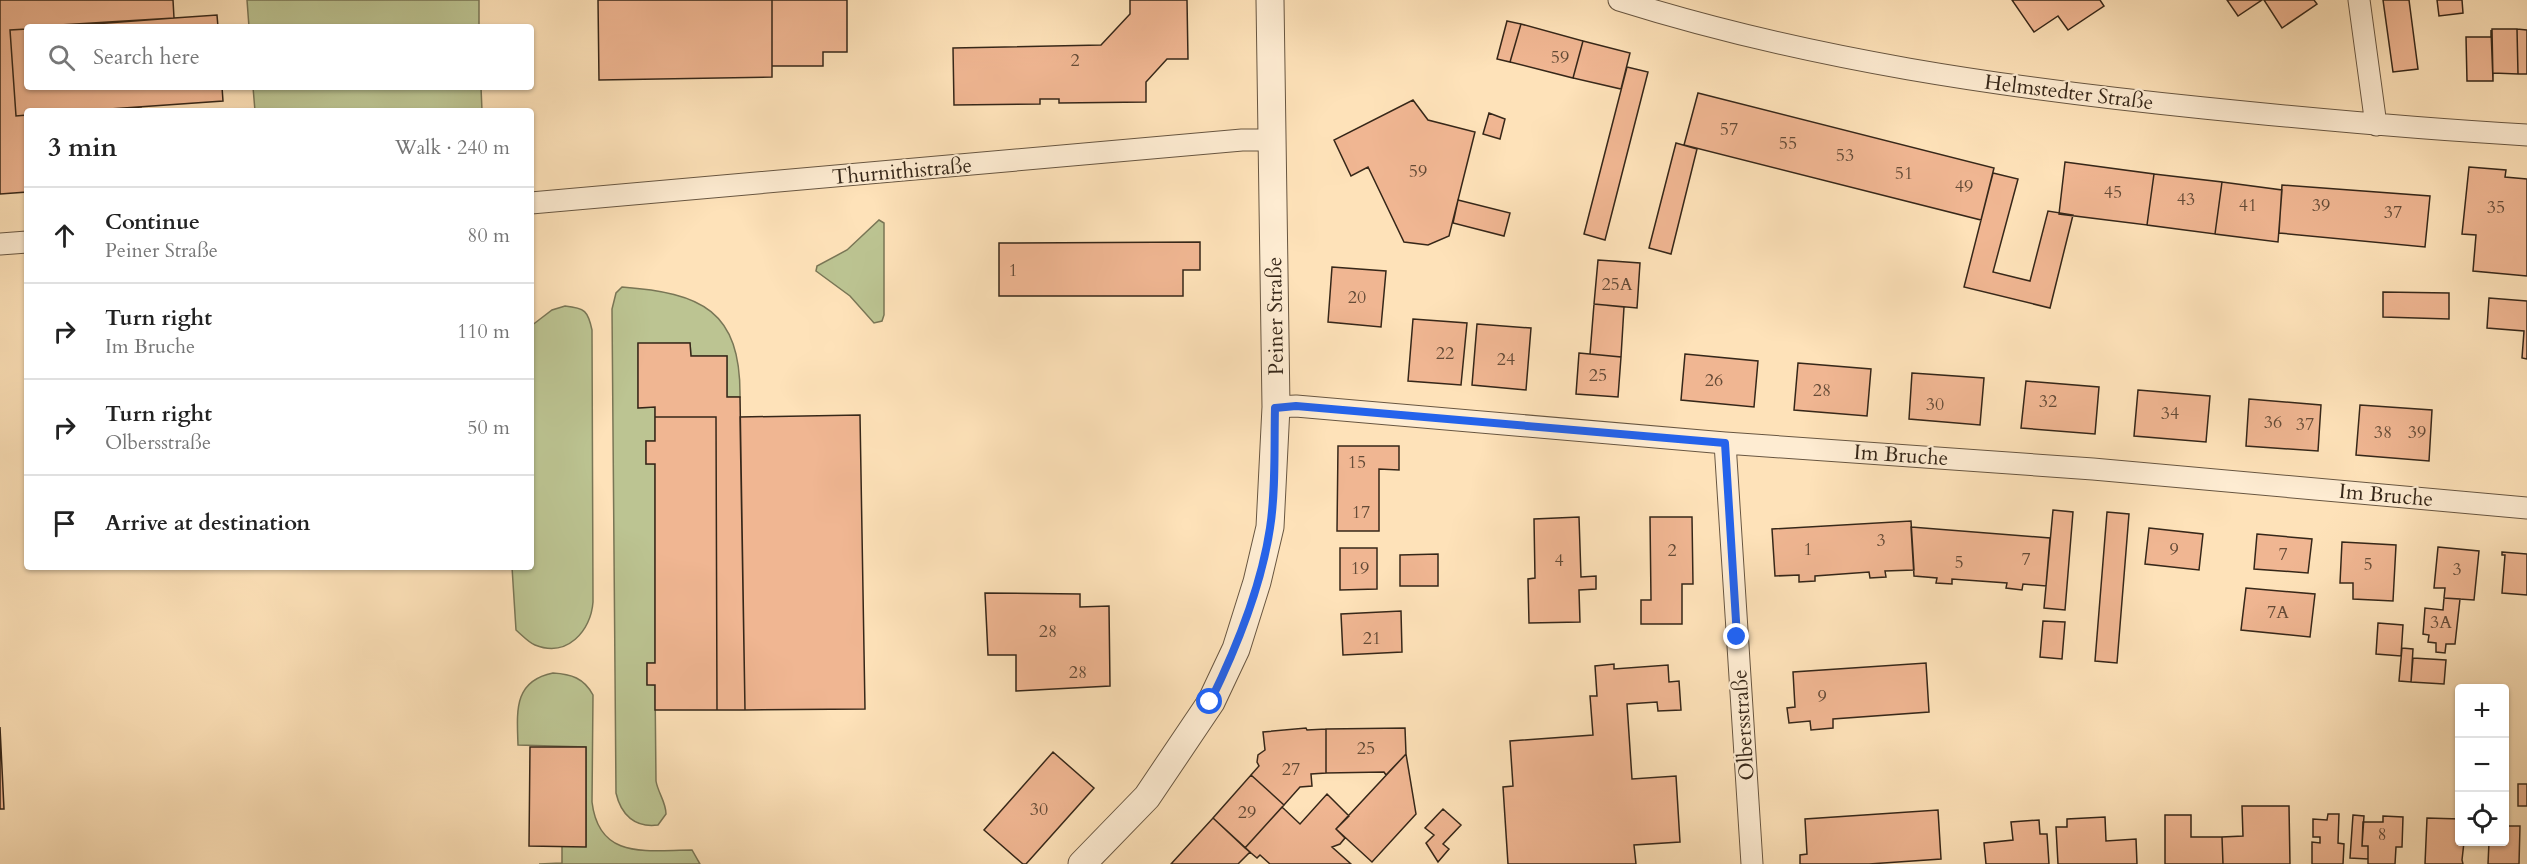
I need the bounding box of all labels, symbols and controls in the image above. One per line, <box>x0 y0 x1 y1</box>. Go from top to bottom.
search box <box>24 24 534 90</box>
icon: search <box>45 41 78 74</box>
text: Search here <box>93 42 200 72</box>
house number: 59 <box>1551 45 1569 70</box>
house number: 2 <box>1070 48 1080 73</box>
street label: Helmstedter Straße <box>1983 68 2155 117</box>
house number: 57 <box>1720 117 1738 142</box>
text: 3 min <box>48 130 117 165</box>
house number: 55 <box>1779 131 1797 156</box>
text: Walk · 240 m <box>395 134 510 161</box>
house number: 53 <box>1836 143 1854 168</box>
street label: Thurnithistraße <box>831 151 973 192</box>
house number: 59 <box>1409 159 1427 184</box>
house number: 51 <box>1895 161 1913 186</box>
house number: 49 <box>1955 174 1973 199</box>
house number: 45 <box>2104 180 2122 205</box>
house number: 43 <box>2177 187 2195 212</box>
house number: 41 <box>2239 193 2257 218</box>
house number: 39 <box>2312 193 2330 218</box>
house number: 35 <box>2487 195 2505 220</box>
house number: 37 <box>2384 200 2402 225</box>
text: Continue <box>105 207 200 237</box>
icon: ahead <box>48 219 81 252</box>
text: 80 m <box>467 222 510 249</box>
text: Peiner Straße <box>105 237 218 264</box>
street label: Peiner Straße <box>1260 256 1291 376</box>
house number: 1 <box>1008 258 1018 283</box>
house number: 25A <box>1601 272 1633 297</box>
house number: 20 <box>1348 285 1366 310</box>
text: Turn right <box>105 303 212 333</box>
icon: right <box>48 315 81 348</box>
text: 110 m <box>457 318 510 345</box>
text: Im Bruche <box>105 333 195 360</box>
house number: 22 <box>1436 341 1454 366</box>
house number: 24 <box>1497 347 1515 372</box>
house number: 25 <box>1589 363 1607 388</box>
house number: 26 <box>1705 368 1723 393</box>
house number: 28 <box>1813 378 1831 403</box>
house number: 32 <box>2039 389 2057 414</box>
house number: 30 <box>1926 392 1944 417</box>
text: Turn right <box>105 399 212 429</box>
house number: 34 <box>2161 401 2179 426</box>
house number: 36 <box>2264 410 2282 435</box>
icon: right <box>48 411 81 444</box>
house number: 37 <box>2296 412 2314 437</box>
text: 50 m <box>467 414 510 441</box>
house number: 38 <box>2374 420 2392 445</box>
house number: 39 <box>2408 420 2426 445</box>
text: Olbersstraße <box>105 429 211 456</box>
street label: Im Bruche <box>1853 438 1949 473</box>
house number: 15 <box>1348 450 1366 475</box>
street label: Im Bruche <box>2338 477 2434 514</box>
house number: 17 <box>1352 500 1370 525</box>
icon: arrive <box>48 507 81 540</box>
text: Arrive at destination <box>105 508 310 538</box>
house number: 3 <box>1876 528 1886 553</box>
house number: 1 <box>1803 537 1813 562</box>
house number: 9 <box>2169 537 2179 562</box>
house number: 2 <box>1667 538 1677 563</box>
house number: 7 <box>2278 542 2288 567</box>
house number: 7 <box>2021 547 2031 572</box>
house number: 4 <box>1554 548 1564 573</box>
house number: 5 <box>1954 550 1964 575</box>
house number: 5 <box>2363 552 2373 577</box>
house number: 19 <box>1351 556 1369 581</box>
house number: 3 <box>2452 557 2462 582</box>
house number: 7A <box>2267 600 2289 625</box>
house number: 3A <box>2430 610 2452 635</box>
house number: 28 <box>1039 619 1057 644</box>
route end <box>1723 623 1749 649</box>
house number: 21 <box>1363 626 1381 651</box>
house number: 28 <box>1069 660 1087 685</box>
street label: Olbersstraße <box>1725 668 1762 782</box>
house number: 9 <box>1817 684 1827 709</box>
map controls <box>2455 684 2509 846</box>
button: + <box>2455 684 2509 738</box>
route start <box>1196 688 1222 714</box>
house number: 25 <box>1357 736 1375 761</box>
button: − <box>2455 738 2509 792</box>
house number: 27 <box>1282 757 1300 782</box>
button: locate <box>2455 792 2509 846</box>
house number: 30 <box>1030 797 1048 822</box>
house number: 29 <box>1238 800 1256 825</box>
house number: 8 <box>2377 822 2387 847</box>

